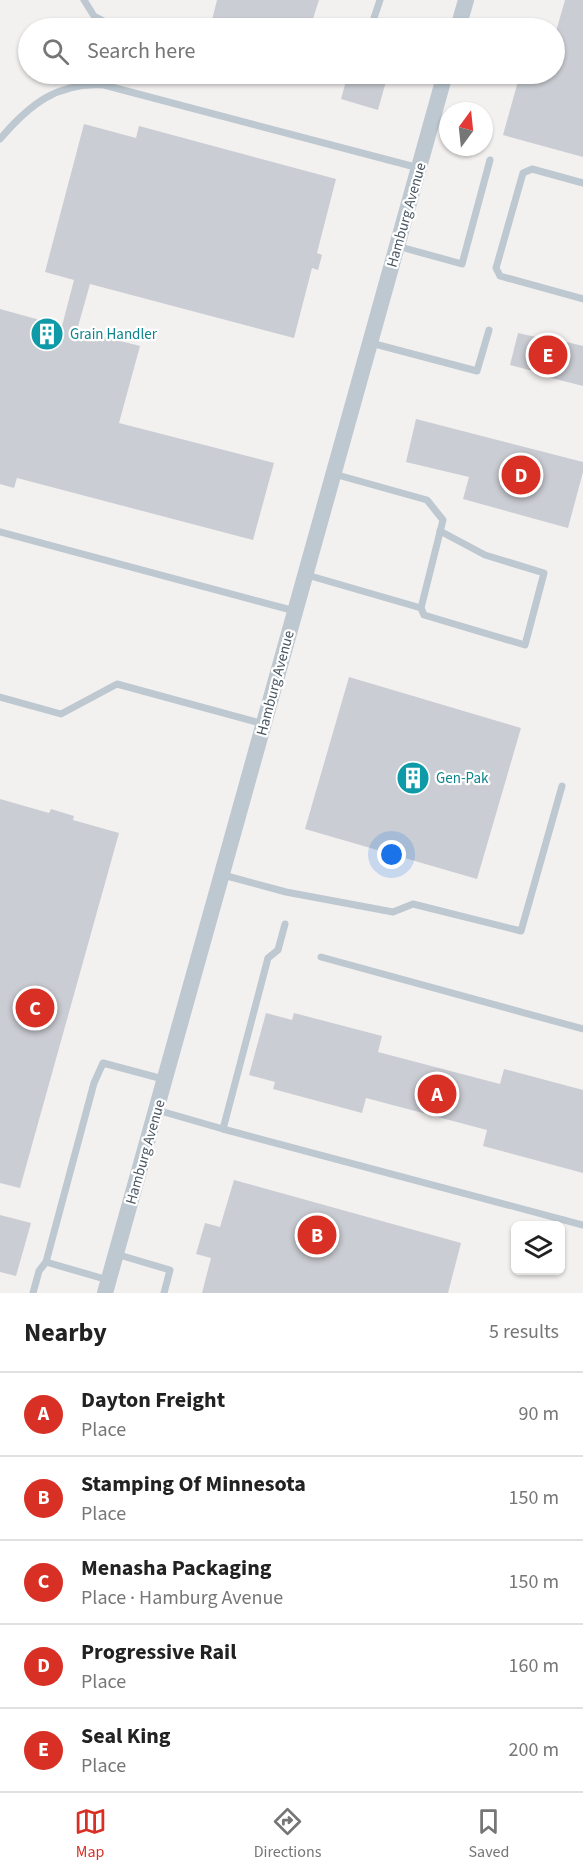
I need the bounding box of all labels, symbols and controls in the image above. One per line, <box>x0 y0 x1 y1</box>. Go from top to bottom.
search box <box>18 18 565 84</box>
icon: search <box>39 35 72 68</box>
text: Search here <box>87 35 195 67</box>
north arrow <box>439 102 493 156</box>
street label: Hamburg Avenue <box>381 160 431 270</box>
building icon: Grain Handler <box>29 316 65 352</box>
place label: Grain Handler <box>70 324 158 345</box>
pin: E <box>528 332 568 378</box>
pin: D <box>502 452 540 498</box>
street label: Hamburg Avenue <box>251 628 300 738</box>
building icon: Gen-Pak <box>395 760 431 796</box>
place label: Gen-Pak <box>436 768 489 789</box>
your location <box>377 840 406 869</box>
pin: C <box>15 986 54 1030</box>
pin: A <box>418 1072 456 1116</box>
street label: Hamburg Avenue <box>120 1097 170 1207</box>
pin: B <box>298 1212 336 1258</box>
map controls <box>511 1221 565 1275</box>
button: layers <box>511 1221 565 1275</box>
text: Nearby <box>24 1314 107 1351</box>
text: 5 results <box>489 1318 559 1346</box>
text: Dayton Freight <box>81 1384 225 1416</box>
text: A <box>38 1400 49 1428</box>
text: 90 m <box>519 1400 559 1428</box>
text: Place <box>81 1416 126 1444</box>
text: Stamping Of Minnesota <box>81 1468 306 1500</box>
text: B <box>37 1484 50 1512</box>
text: 150 m <box>509 1484 559 1512</box>
text: Place <box>81 1500 126 1528</box>
text: Menasha Packaging <box>81 1552 272 1584</box>
text: C <box>38 1568 49 1596</box>
text: 150 m <box>509 1568 559 1596</box>
text: Place · Hamburg Avenue <box>81 1584 283 1612</box>
text: Progressive Rail <box>81 1636 237 1668</box>
text: D <box>37 1652 50 1680</box>
text: 160 m <box>509 1652 559 1680</box>
text: Place <box>81 1668 126 1696</box>
text: Seal King <box>81 1720 171 1752</box>
text: E <box>38 1736 49 1764</box>
text: 200 m <box>509 1736 559 1764</box>
text: Place <box>81 1752 126 1780</box>
tab: Map <box>74 1805 107 1863</box>
tab: Directions <box>254 1805 321 1863</box>
tab: Saved <box>469 1805 509 1863</box>

